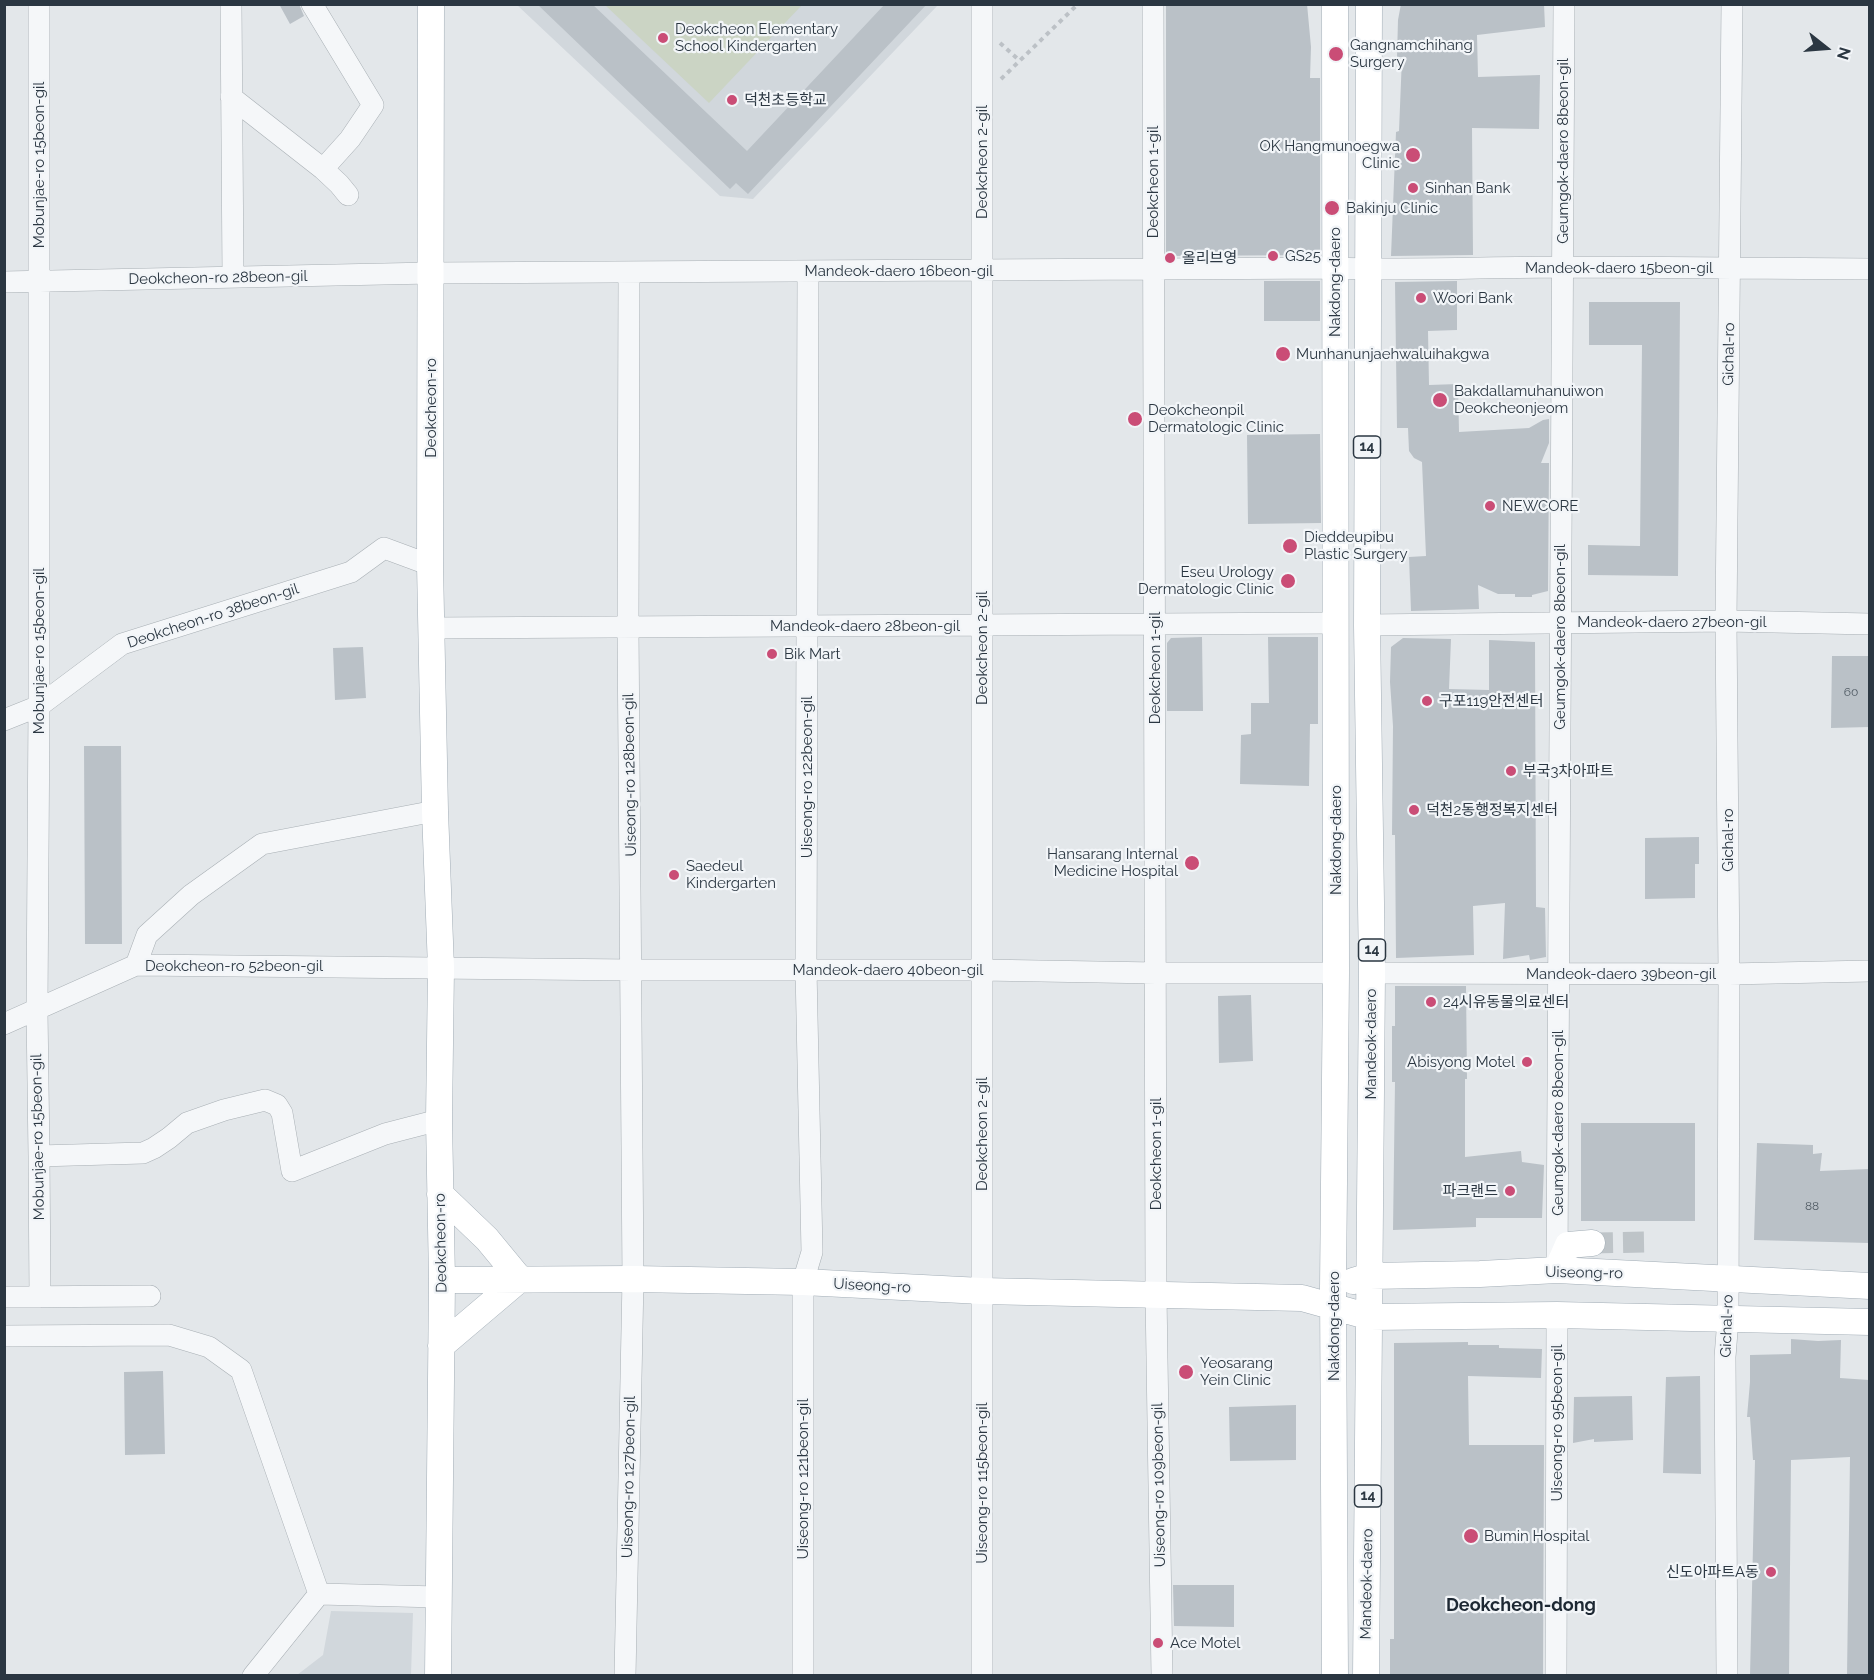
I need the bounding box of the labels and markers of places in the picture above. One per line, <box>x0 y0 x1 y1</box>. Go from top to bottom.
place label: Deokcheon Elementary School Kindergarten <box>675 20 838 55</box>
marker: Deokcheon Elementary School Kindergarten <box>656 31 670 45</box>
place label: Gangnamchihang Surgery <box>1350 36 1473 71</box>
marker: Gangnamchihang Surgery <box>1327 45 1345 63</box>
place label: 덕천초등학교 <box>744 91 827 109</box>
marker: 덕천초등학교 <box>725 93 739 107</box>
place label: OK Hangmunoegwa Clinic <box>1259 137 1400 172</box>
marker: OK Hangmunoegwa Clinic <box>1404 146 1422 164</box>
place label: Sinhan Bank <box>1425 179 1510 197</box>
marker: Sinhan Bank <box>1406 181 1420 195</box>
marker: Bakinju Clinic <box>1323 199 1341 217</box>
place label: Bakinju Clinic <box>1346 199 1438 217</box>
place label: GS25 <box>1285 247 1321 265</box>
place label: 올리브영 <box>1182 249 1237 267</box>
marker: GS25 <box>1266 249 1280 263</box>
marker: 올리브영 <box>1163 251 1177 265</box>
place label: Woori Bank <box>1433 289 1513 307</box>
marker: Woori Bank <box>1414 291 1428 305</box>
marker: Munhanunjaehwaluihakgwa <box>1274 345 1292 363</box>
place label: Munhanunjaehwaluihakgwa <box>1296 345 1489 363</box>
place label: Bakdallamuhanuiwon Deokcheonjeom <box>1454 382 1604 417</box>
marker: Bakdallamuhanuiwon Deokcheonjeom <box>1431 391 1449 409</box>
place label: Deokcheonpil Dermatologic Clinic <box>1148 401 1284 436</box>
marker: Deokcheonpil Dermatologic Clinic <box>1126 410 1144 428</box>
place label: NEWCORE <box>1502 497 1578 515</box>
marker: NEWCORE <box>1483 499 1497 513</box>
place label: Dieddeupibu Plastic Surgery <box>1304 528 1408 563</box>
marker: Dieddeupibu Plastic Surgery <box>1281 537 1299 555</box>
place label: Eseu Urology Dermatologic Clinic <box>1138 563 1274 598</box>
marker: Eseu Urology Dermatologic Clinic <box>1279 572 1297 590</box>
place label: Bik Mart <box>784 645 841 663</box>
marker: Bik Mart <box>765 647 779 661</box>
place label: 구포119안전센터 <box>1439 692 1543 710</box>
marker: 구포119안전센터 <box>1420 694 1434 708</box>
place label: 부국3차아파트 <box>1523 762 1614 780</box>
marker: 부국3차아파트 <box>1504 764 1518 778</box>
place label: 덕천2동행정복지센터 <box>1426 801 1558 819</box>
marker: 덕천2동행정복지센터 <box>1407 803 1421 817</box>
place label: Hansarang Internal Medicine Hospital <box>1047 845 1178 880</box>
marker: Hansarang Internal Medicine Hospital <box>1183 854 1201 872</box>
place label: Saedeul Kindergarten <box>686 857 776 892</box>
marker: Saedeul Kindergarten <box>667 868 681 882</box>
place label: 24시유동물의료센터 <box>1443 993 1569 1011</box>
marker: 24시유동물의료센터 <box>1424 995 1438 1009</box>
place label: Abisyong Motel <box>1407 1053 1515 1071</box>
marker: Abisyong Motel <box>1520 1055 1534 1069</box>
place label: 파크랜드 <box>1443 1182 1498 1200</box>
marker: 파크랜드 <box>1503 1184 1517 1198</box>
place label: Yeosarang Yein Clinic <box>1200 1354 1273 1389</box>
marker: Yeosarang Yein Clinic <box>1177 1363 1195 1381</box>
marker: Bumin Hospital <box>1462 1527 1480 1545</box>
place label: Bumin Hospital <box>1484 1527 1589 1545</box>
place label: 신도아파트A동 <box>1666 1563 1759 1581</box>
marker: 신도아파트A동 <box>1764 1565 1778 1579</box>
place label: Ace Motel <box>1170 1634 1240 1652</box>
marker: Ace Motel <box>1151 1636 1165 1650</box>

